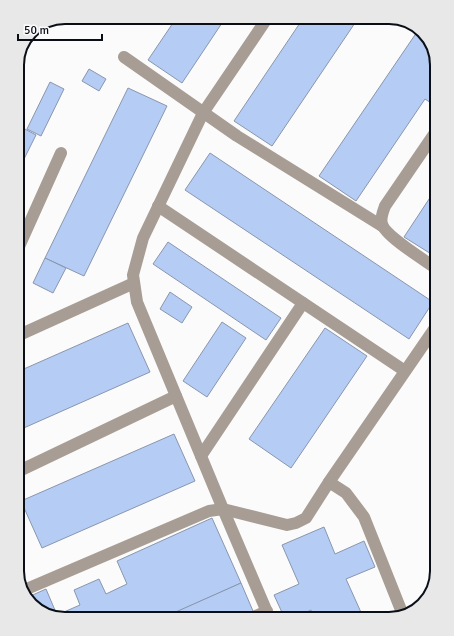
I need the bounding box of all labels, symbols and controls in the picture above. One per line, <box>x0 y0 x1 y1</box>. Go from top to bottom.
scale bar <box>18 16 102 42</box>
text: 50 m <box>24 23 49 38</box>

